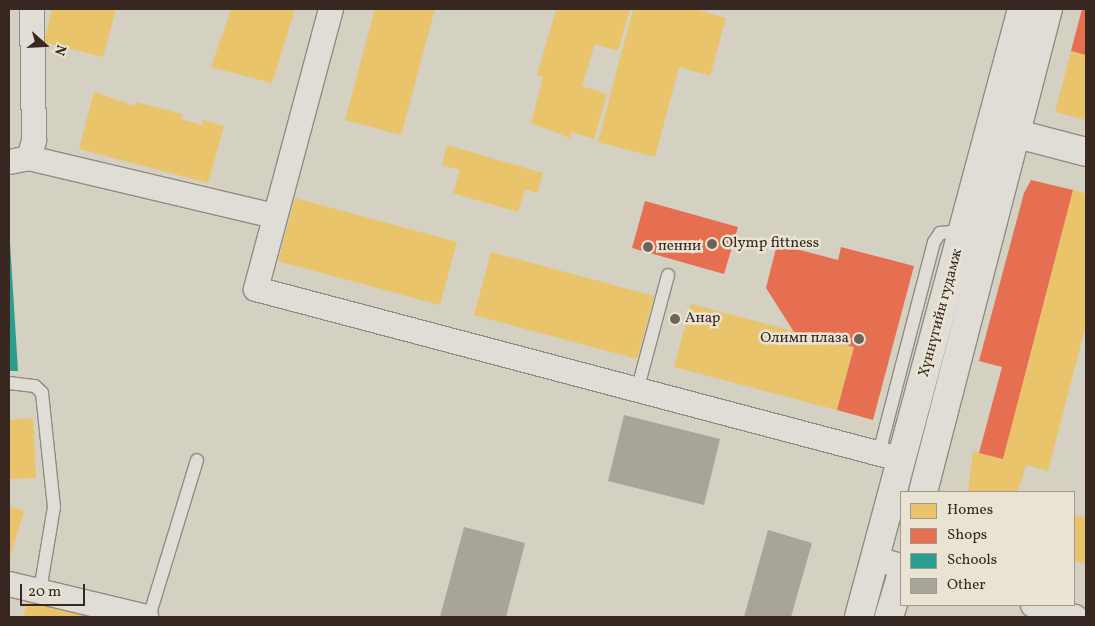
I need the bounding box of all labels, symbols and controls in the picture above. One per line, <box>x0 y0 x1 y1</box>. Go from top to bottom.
north arrow <box>20 20 70 70</box>
text: N <box>49 42 70 58</box>
place label: Olymp fittness <box>722 235 819 253</box>
place label: пенни <box>658 238 701 256</box>
marker: Olymp fittness <box>706 238 718 250</box>
marker: пенни <box>642 241 654 253</box>
street label: Хүннүгийн гудамж <box>915 247 967 379</box>
place label: Анар <box>685 310 720 328</box>
marker: Анар <box>669 313 681 325</box>
place label: Олимп плаза <box>760 330 849 348</box>
marker: Олимп плаза <box>853 333 865 345</box>
legend <box>900 491 1075 606</box>
text: Homes <box>947 500 993 521</box>
text: Shops <box>947 525 987 546</box>
text: Schools <box>947 550 997 571</box>
scale bar <box>22 574 88 606</box>
text: Other <box>947 575 986 596</box>
text: 20 m <box>28 582 61 603</box>

